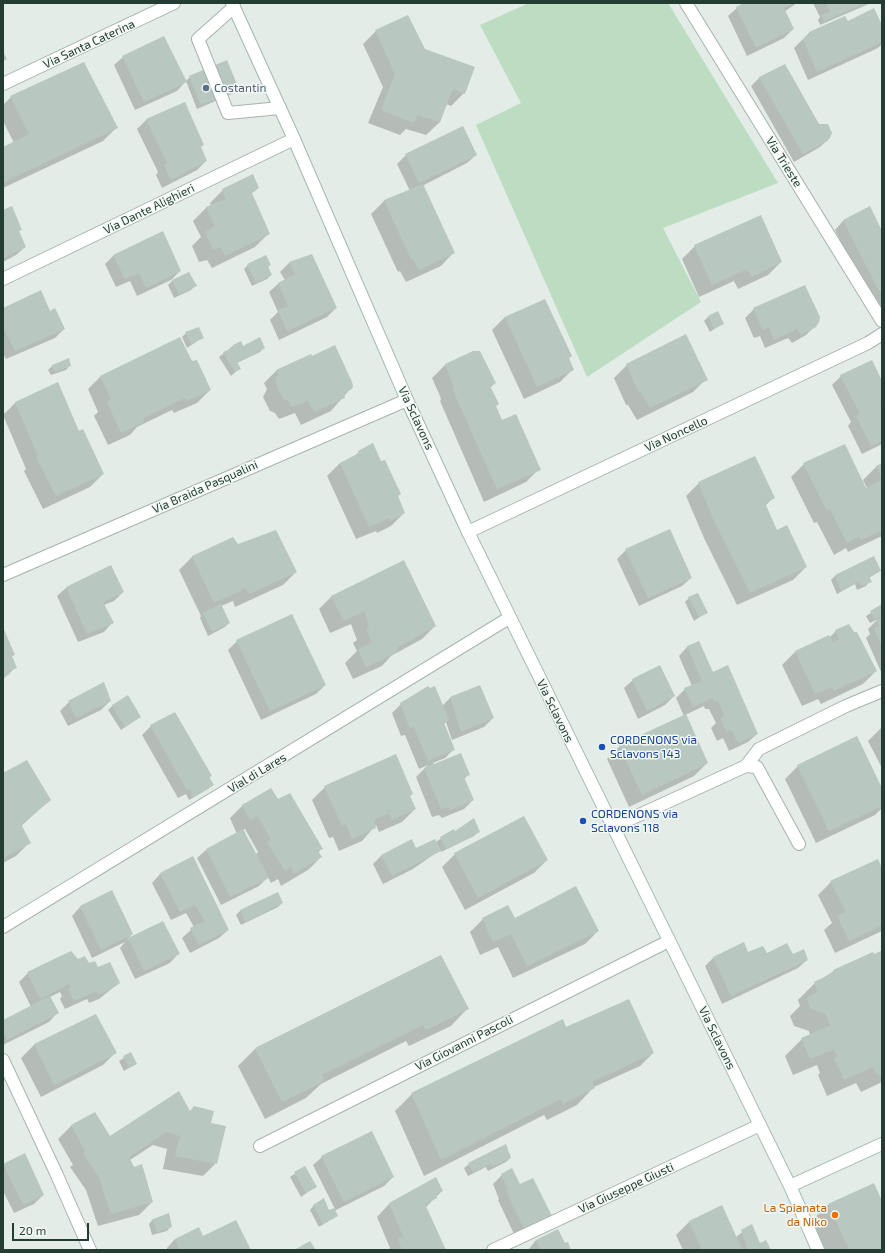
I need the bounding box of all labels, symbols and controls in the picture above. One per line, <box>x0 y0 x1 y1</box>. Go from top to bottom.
street label: Via Santa Caterina <box>41 16 137 72</box>
place label: Costantin <box>214 81 266 95</box>
marker: Costantin <box>201 83 211 93</box>
street label: Via Trieste <box>763 134 805 190</box>
street label: Via Dante Alighieri <box>101 181 197 237</box>
street label: Via Sclavons <box>395 384 437 452</box>
street label: Via Noncello <box>642 413 710 455</box>
street label: Via Braida Pasqualini <box>150 457 260 517</box>
street label: Via Sclavons <box>534 677 576 745</box>
place label: CORDENONS via Sclavons 143 <box>610 733 697 761</box>
marker: CORDENONS via Sclavons 143 <box>597 742 607 752</box>
street label: Vial di Lares <box>225 750 289 796</box>
place label: CORDENONS via Sclavons 118 <box>591 807 678 835</box>
marker: CORDENONS via Sclavons 118 <box>578 816 588 826</box>
street label: Via Sclavons <box>696 1004 738 1072</box>
street label: Via Giovanni Pascoli <box>413 1012 515 1074</box>
street label: Via Giuseppe Giusti <box>576 1160 676 1216</box>
place label: La Spianata da Niko <box>764 1201 827 1229</box>
marker: La Spianata da Niko <box>830 1210 840 1220</box>
scale bar <box>14 1215 91 1241</box>
text: 20 m <box>19 1223 46 1237</box>

